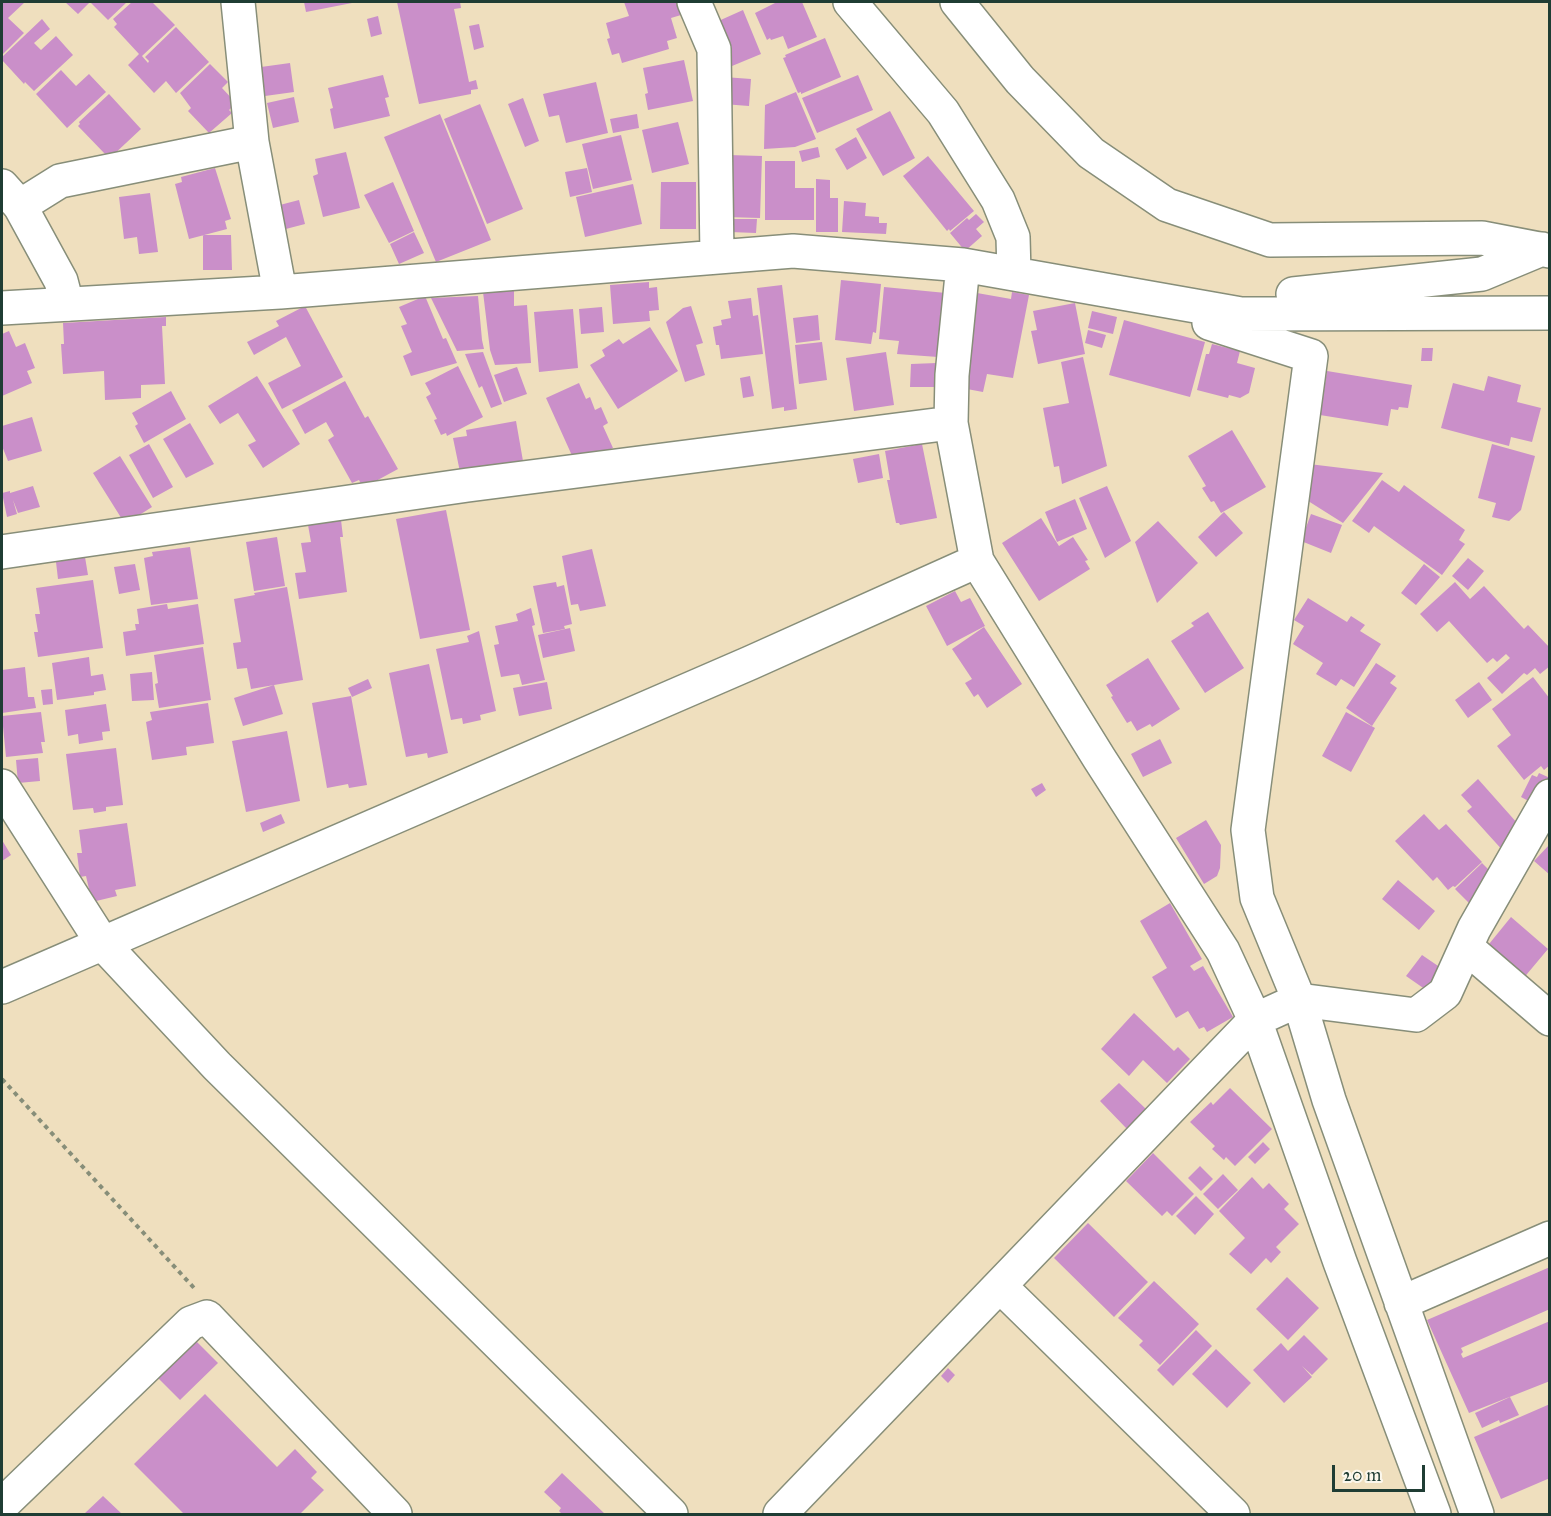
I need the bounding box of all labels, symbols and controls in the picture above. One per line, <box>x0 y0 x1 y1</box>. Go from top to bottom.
scale bar <box>1335 1453 1428 1491</box>
text: 20 m <box>1343 1464 1381 1486</box>

